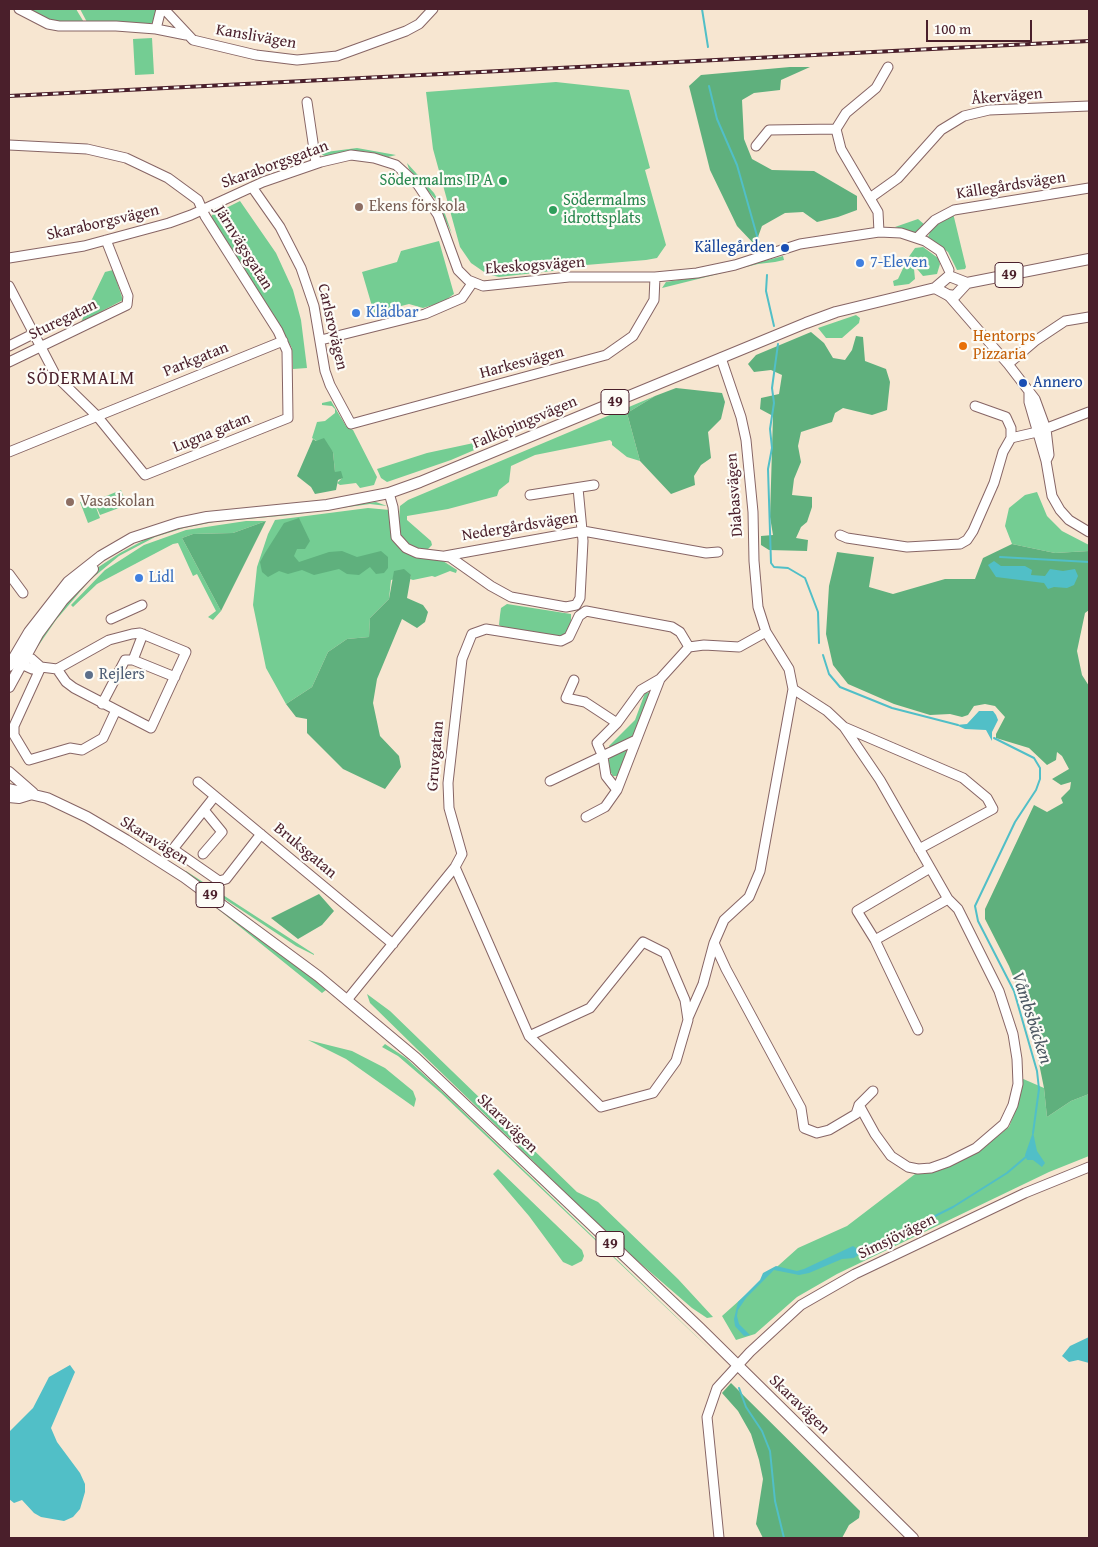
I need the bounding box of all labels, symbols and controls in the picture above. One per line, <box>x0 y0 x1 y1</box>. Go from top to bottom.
scale bar <box>928 10 1034 42</box>
text: 100 m <box>934 18 971 39</box>
street label: Kanslivägen <box>214 20 298 54</box>
street label: Åkervägen <box>971 84 1043 110</box>
street label: Skaraborgsgatan <box>219 137 331 193</box>
street label: Källegårdsvägen <box>955 168 1067 204</box>
place label: Södermalms IP A <box>380 171 493 191</box>
marker: Södermalms IP A <box>497 175 509 187</box>
place label: Södermalms idrottsplats <box>563 191 646 229</box>
place label: Ekens förskola <box>369 197 466 217</box>
street label: Skaraborgsvägen <box>45 201 161 245</box>
marker: Ekens förskola <box>353 201 365 213</box>
street label: Järnvägsgatan <box>209 202 277 294</box>
marker: Södermalms idrottsplats <box>547 204 559 216</box>
place label: Källegården <box>694 238 775 258</box>
marker: Källegården <box>779 242 791 254</box>
street label: Ekeskogsvägen <box>484 253 586 279</box>
place label: 7-Eleven <box>870 253 927 273</box>
marker: 7-Eleven <box>854 257 866 269</box>
road number: 49 <box>995 262 1023 288</box>
street label: Carlsrovägen <box>313 282 351 372</box>
street label: Sturegatan <box>26 295 100 345</box>
place label: Klädbar <box>366 303 418 323</box>
marker: Klädbar <box>350 307 362 319</box>
place label: Hentorps Pizzaria <box>973 327 1036 365</box>
street label: Parkgatan <box>161 338 231 382</box>
marker: Hentorps Pizzaria <box>957 340 969 352</box>
street label: Harkesvägen <box>478 343 566 383</box>
district label: SÖDERMALM <box>26 368 136 390</box>
place label: Annero <box>1033 373 1083 393</box>
marker: Annero <box>1017 377 1029 389</box>
road number: 49 <box>601 390 629 414</box>
street label: Falköpingsvägen <box>470 392 580 454</box>
street label: Lugna gatan <box>170 409 254 457</box>
street label: Diabasvägen <box>722 452 748 538</box>
place label: Vasaskolan <box>80 492 154 512</box>
marker: Vasaskolan <box>64 496 76 508</box>
street label: Nedergårdsvägen <box>460 508 580 546</box>
place label: Lidl <box>149 568 174 588</box>
marker: Lidl <box>133 572 145 584</box>
place label: Rejlers <box>99 665 145 685</box>
marker: Rejlers <box>83 669 95 681</box>
street label: Gruvgatan <box>423 720 449 792</box>
street label: Skaravägen <box>116 812 192 870</box>
street label: Bruksgatan <box>270 819 340 883</box>
road number: 49 <box>196 882 224 908</box>
water label: Våmbsbäcken <box>1006 969 1056 1067</box>
street label: Skaravägen <box>473 1090 541 1158</box>
street label: Simsjövägen <box>855 1210 939 1264</box>
road number: 49 <box>596 1232 624 1256</box>
street label: Skaravägen <box>765 1371 833 1439</box>

